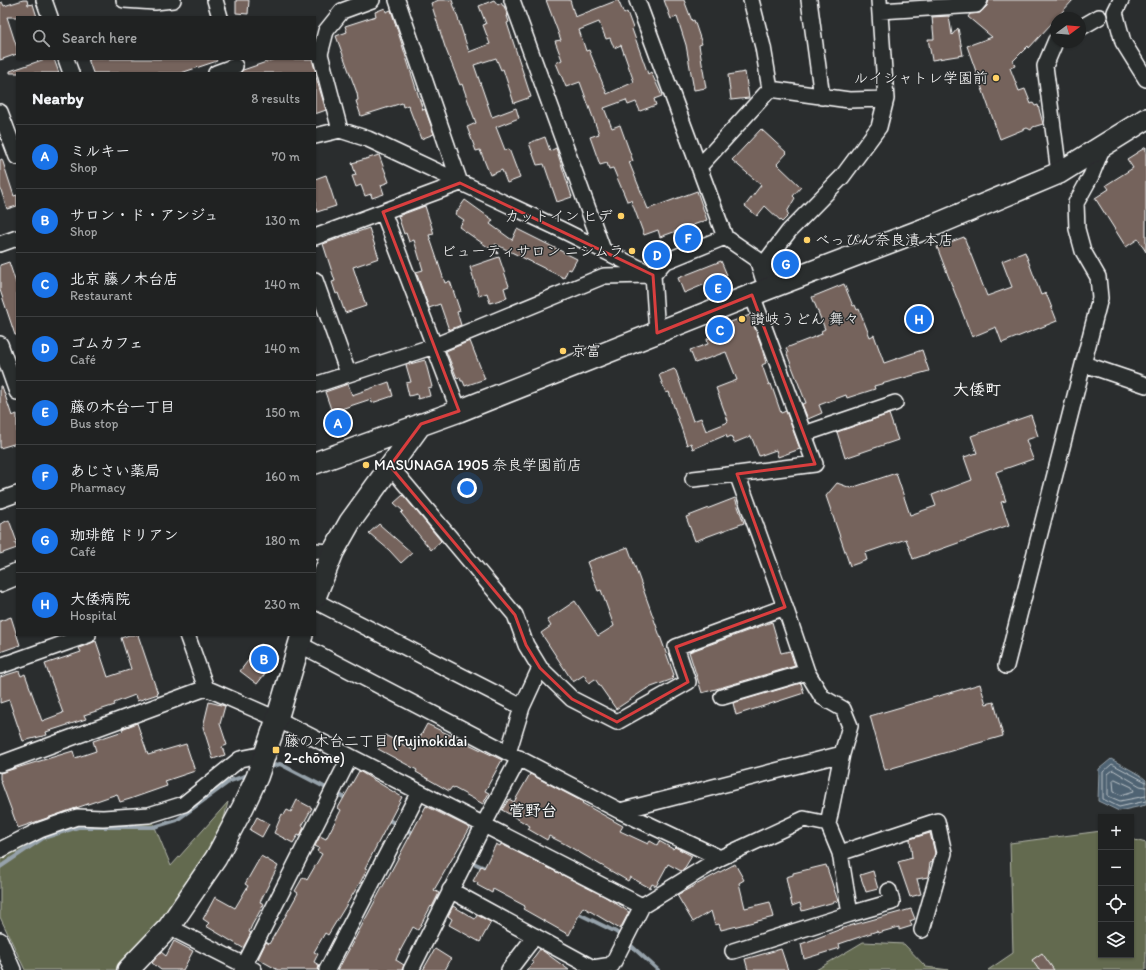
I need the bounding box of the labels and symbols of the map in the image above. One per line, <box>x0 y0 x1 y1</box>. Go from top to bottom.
north arrow <box>1050 12 1086 48</box>
place label: ルイシャトレ学園前 <box>853 69 988 87</box>
marker: ルイシャトレ学園前 <box>991 73 1001 83</box>
place label: カットイン ヒデ <box>505 207 613 225</box>
marker: カットイン ヒデ <box>616 211 626 221</box>
pin: F <box>675 223 701 253</box>
place label: べっぴん奈良漬 本店 <box>815 231 953 249</box>
marker: べっぴん奈良漬 本店 <box>802 235 812 245</box>
pin: D <box>644 240 670 270</box>
place label: ビューティサロン ニシムラ <box>441 242 624 260</box>
marker: ビューティサロン ニシムラ <box>627 246 637 256</box>
pin: G <box>773 249 799 279</box>
pin: E <box>705 273 731 303</box>
pin: H <box>906 304 932 334</box>
place label: 讃岐うどん 舞々 <box>750 310 859 328</box>
marker: 讃岐うどん 舞々 <box>737 314 747 324</box>
pin: C <box>707 315 733 345</box>
place label: 京富 <box>571 342 601 360</box>
marker: 京富 <box>558 346 568 356</box>
district label: 大倭町 <box>953 380 1001 399</box>
pin: A <box>325 408 351 438</box>
place label: MASUNAGA 1905 奈良学園前店 <box>374 456 582 474</box>
marker: MASUNAGA 1905 奈良学園前店 <box>361 460 371 470</box>
your location <box>457 478 477 498</box>
pin: B <box>251 644 277 674</box>
place label: 藤の木台二丁目 (Fujinokidai 2-chōme) <box>284 732 467 767</box>
marker: 藤の木台二丁目 (Fujinokidai 2-chōme) <box>271 745 281 755</box>
district label: 菅野台 <box>509 801 557 820</box>

